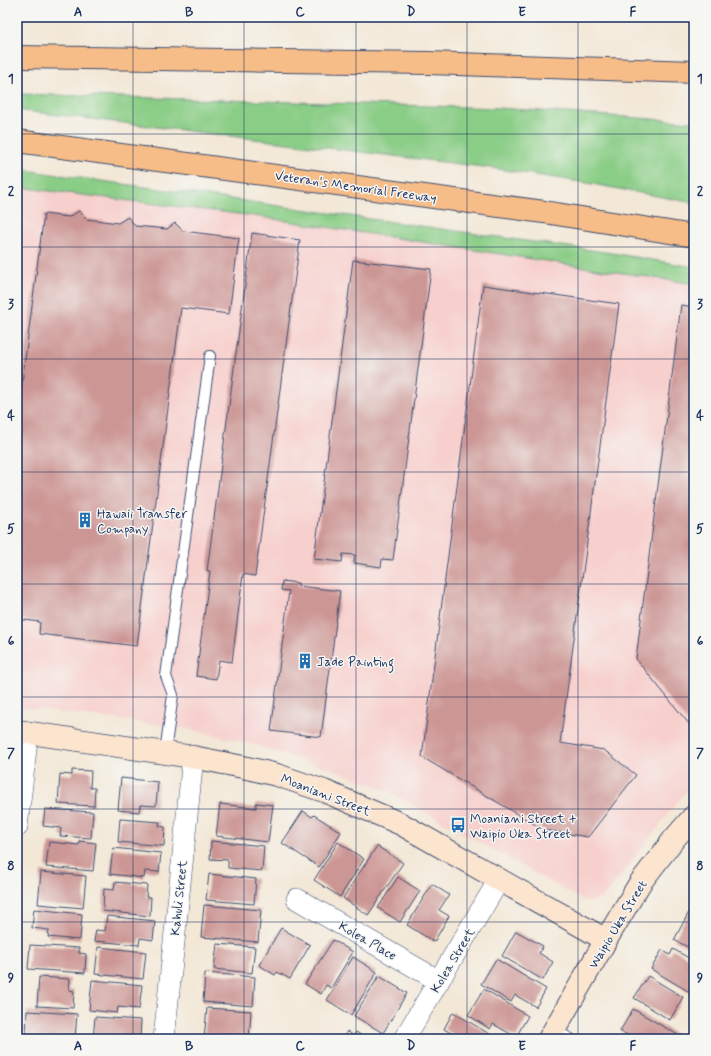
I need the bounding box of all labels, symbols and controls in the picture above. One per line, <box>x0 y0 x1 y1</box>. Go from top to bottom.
text: A <box>74 4 82 21</box>
text: B <box>185 4 194 21</box>
text: C <box>295 4 305 21</box>
text: D <box>407 4 416 21</box>
text: E <box>518 4 526 21</box>
text: F <box>630 4 637 21</box>
text: 1 <box>8 71 14 88</box>
text: 1 <box>697 71 703 88</box>
street label: Veteran's Memorial Freeway <box>274 168 438 207</box>
text: 2 <box>8 183 15 200</box>
text: 2 <box>697 183 704 200</box>
text: 3 <box>8 296 14 313</box>
text: 3 <box>697 296 703 313</box>
text: 4 <box>7 408 15 425</box>
text: 4 <box>696 408 704 425</box>
place label: Hawaii Transfer Company <box>97 506 188 538</box>
building icon: Hawaii Transfer Company <box>76 511 94 529</box>
text: 5 <box>7 521 15 538</box>
text: 5 <box>696 521 704 538</box>
text: 6 <box>8 633 15 650</box>
text: 6 <box>697 633 704 650</box>
building icon: Jade Painting <box>296 652 314 670</box>
place label: Jade Painting <box>317 654 394 673</box>
text: 7 <box>7 745 15 762</box>
text: 7 <box>696 745 704 762</box>
street label: Moaniani Street <box>278 770 373 820</box>
place label: Moaniani Street + Waipio Uka Street <box>470 811 577 843</box>
bus stop icon: Moaniani Street + Waipio Uka Street <box>449 816 467 834</box>
text: 8 <box>7 858 15 875</box>
text: 8 <box>696 858 704 875</box>
street label: Kahuli Street <box>167 859 192 937</box>
street label: Waipio Uka Street <box>585 877 651 972</box>
street label: Kolea Place <box>335 918 399 965</box>
street label: Kolea Street <box>427 925 479 996</box>
text: 9 <box>8 970 15 987</box>
text: 9 <box>697 970 704 987</box>
text: A <box>74 1038 82 1055</box>
text: B <box>185 1038 194 1055</box>
text: C <box>295 1038 305 1055</box>
text: D <box>407 1038 416 1055</box>
text: E <box>518 1038 526 1055</box>
text: F <box>630 1038 637 1055</box>

